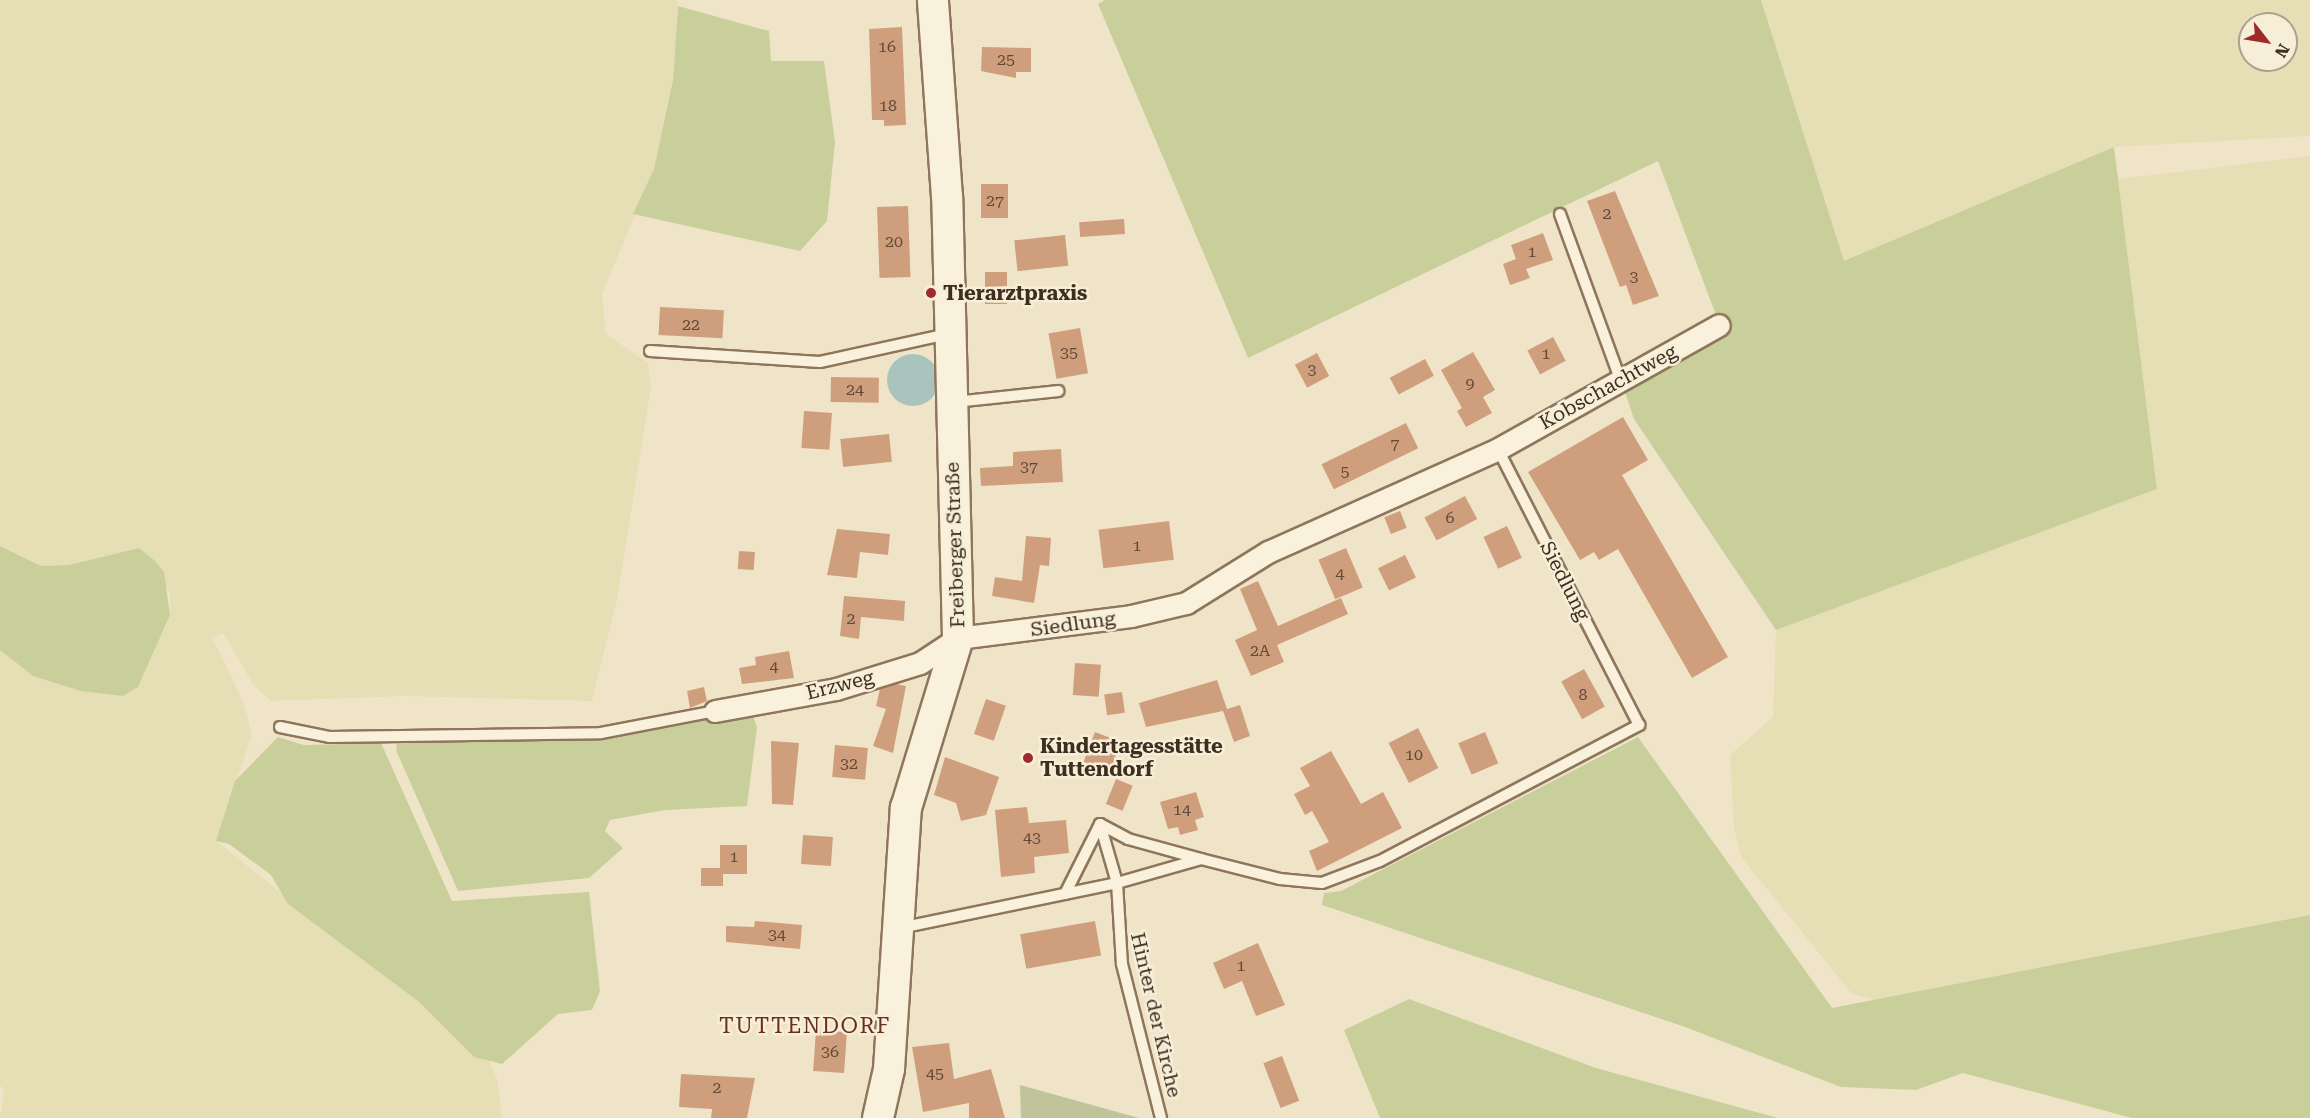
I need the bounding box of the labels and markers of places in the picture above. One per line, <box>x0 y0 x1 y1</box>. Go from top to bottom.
place label: Tierarztpraxis <box>943 281 1087 305</box>
marker: Tierarztpraxis <box>924 286 938 300</box>
place label: Kindertagesstätte Tuttendorf <box>1040 734 1223 781</box>
marker: Kindertagesstätte Tuttendorf <box>1021 751 1035 765</box>

